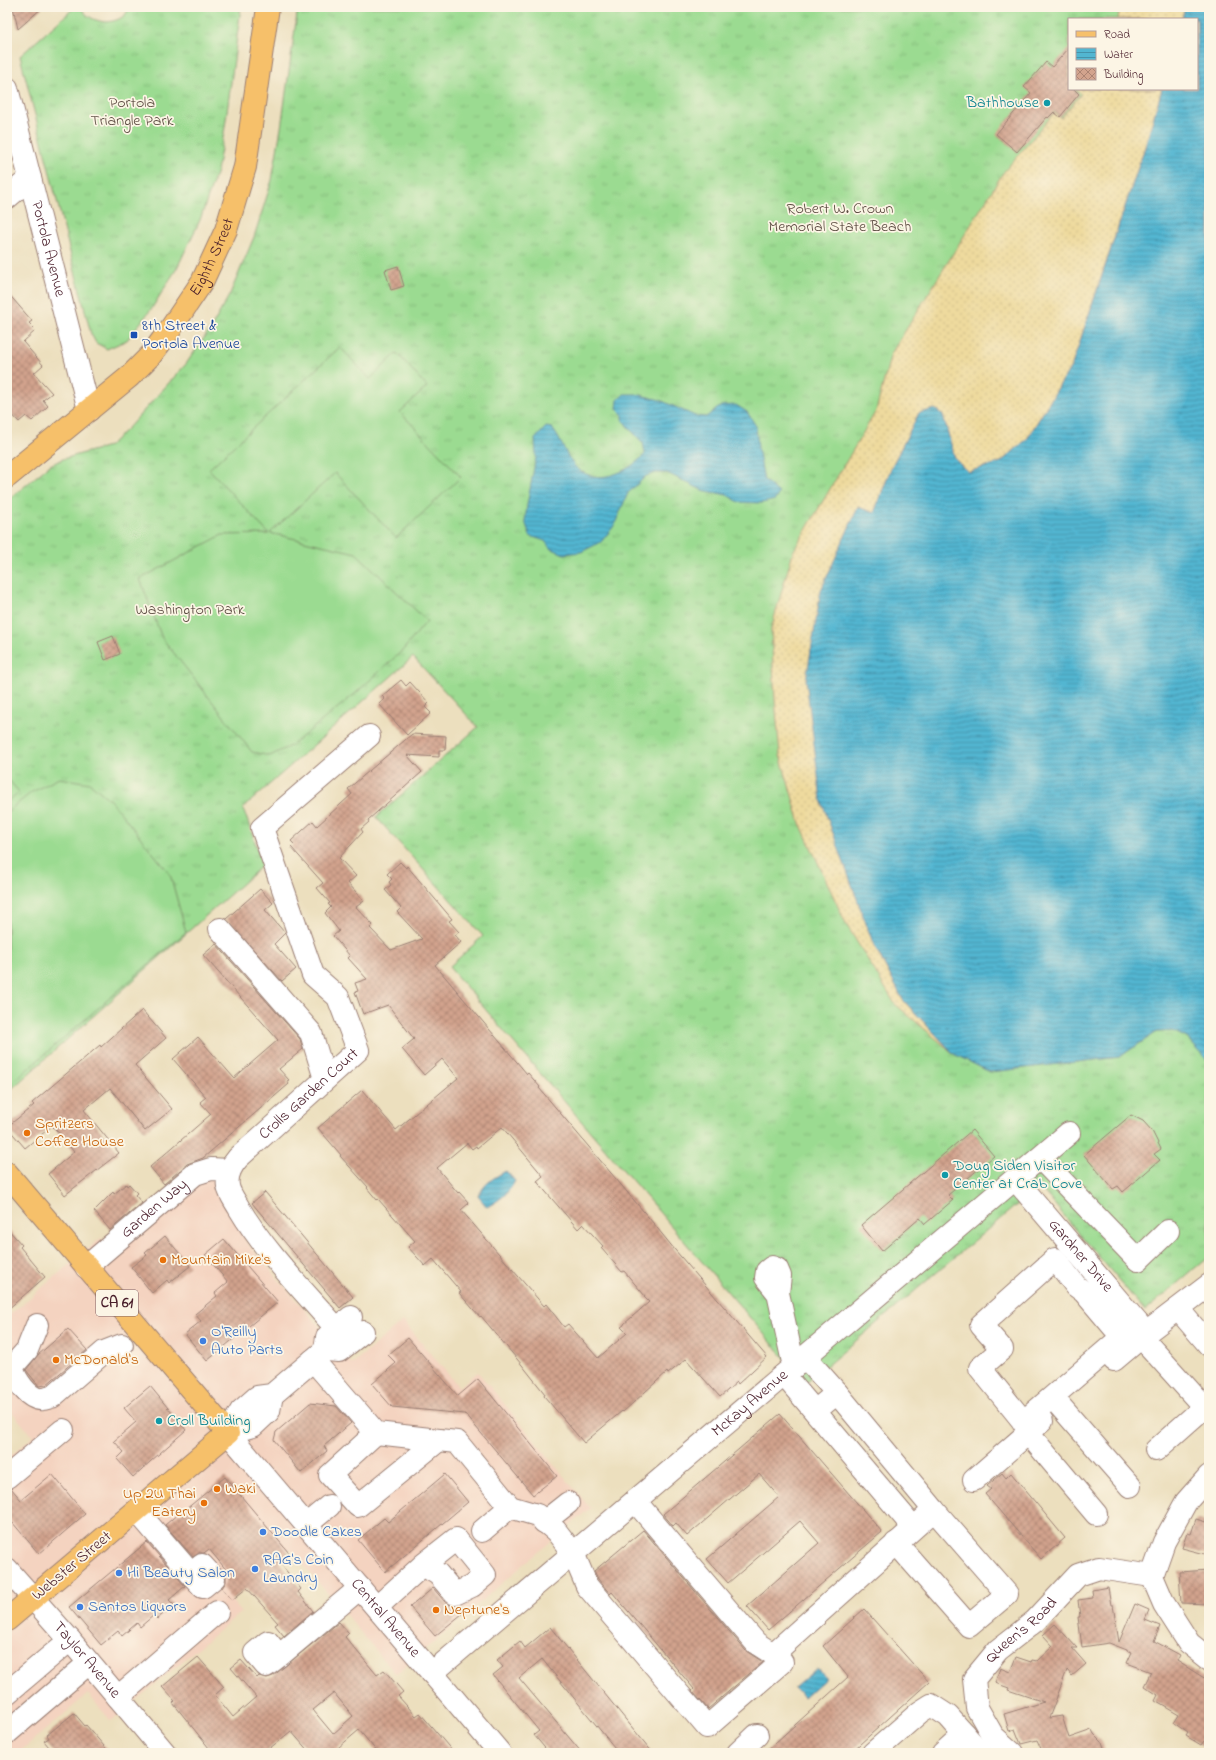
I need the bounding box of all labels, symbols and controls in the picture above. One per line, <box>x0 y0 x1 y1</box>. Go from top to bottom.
legend <box>1068 18 1198 90</box>
text: Road <box>1104 26 1130 44</box>
text: Water <box>1104 46 1133 64</box>
text: Building <box>1103 66 1143 85</box>
park label: Portola Triangle Park <box>91 91 174 133</box>
place label: Bathhouse <box>965 91 1040 115</box>
marker: Bathhouse <box>1042 98 1052 108</box>
park label: Robert W. Crown Memorial State Beach <box>769 197 911 239</box>
street label: Portola Avenue <box>24 198 72 300</box>
street label: Eighth Street <box>184 215 241 301</box>
place label: 8th Street & Portola Avenue <box>142 314 241 356</box>
marker: 8th Street & Portola Avenue <box>129 330 139 340</box>
park label: Washington Park <box>135 598 246 622</box>
street label: Crolls Garden Court <box>254 1042 365 1146</box>
place label: Spritzers Coffee House <box>35 1112 125 1154</box>
marker: Spritzers Coffee House <box>22 1128 32 1138</box>
place label: Doug Siden Visitor Center at Crab Cove <box>952 1154 1083 1196</box>
marker: Doug Siden Visitor Center at Crab Cove <box>940 1170 950 1180</box>
street label: Garden Way <box>116 1173 193 1244</box>
street label: Gardner Drive <box>1042 1214 1119 1299</box>
place label: Mountain Mike's <box>171 1248 271 1272</box>
marker: Mountain Mike's <box>158 1255 168 1265</box>
road number: CA 61 <box>96 1290 138 1316</box>
place label: O'Reilly Auto Parts <box>211 1320 283 1362</box>
marker: O'Reilly Auto Parts <box>198 1336 208 1346</box>
place label: McDonald's <box>64 1348 139 1372</box>
marker: McDonald's <box>51 1355 61 1365</box>
street label: McKay Avenue <box>706 1363 794 1443</box>
place label: Croll Building <box>167 1409 250 1433</box>
marker: Croll Building <box>154 1416 164 1426</box>
place label: Waki <box>225 1477 256 1501</box>
place label: Up 2U Thai Eatery <box>123 1482 196 1524</box>
marker: Waki <box>212 1484 222 1494</box>
marker: Up 2U Thai Eatery <box>199 1498 209 1508</box>
place label: Doodle Cakes <box>270 1520 362 1544</box>
street label: Webster Street <box>27 1525 118 1607</box>
marker: Doodle Cakes <box>258 1527 268 1537</box>
place label: RAG's Coin Laundry <box>263 1548 334 1590</box>
place label: Hi Beauty Salon <box>127 1561 235 1585</box>
marker: RAG's Coin Laundry <box>250 1564 260 1574</box>
marker: Hi Beauty Salon <box>114 1568 124 1578</box>
street label: Central Avenue <box>345 1573 427 1664</box>
street label: Queen's Road <box>979 1592 1063 1669</box>
place label: Santos Liquors <box>88 1595 187 1619</box>
place label: Neptune's <box>444 1598 510 1622</box>
marker: Santos Liquors <box>75 1602 85 1612</box>
marker: Neptune's <box>431 1605 441 1615</box>
street label: Taylor Avenue <box>47 1616 127 1705</box>

